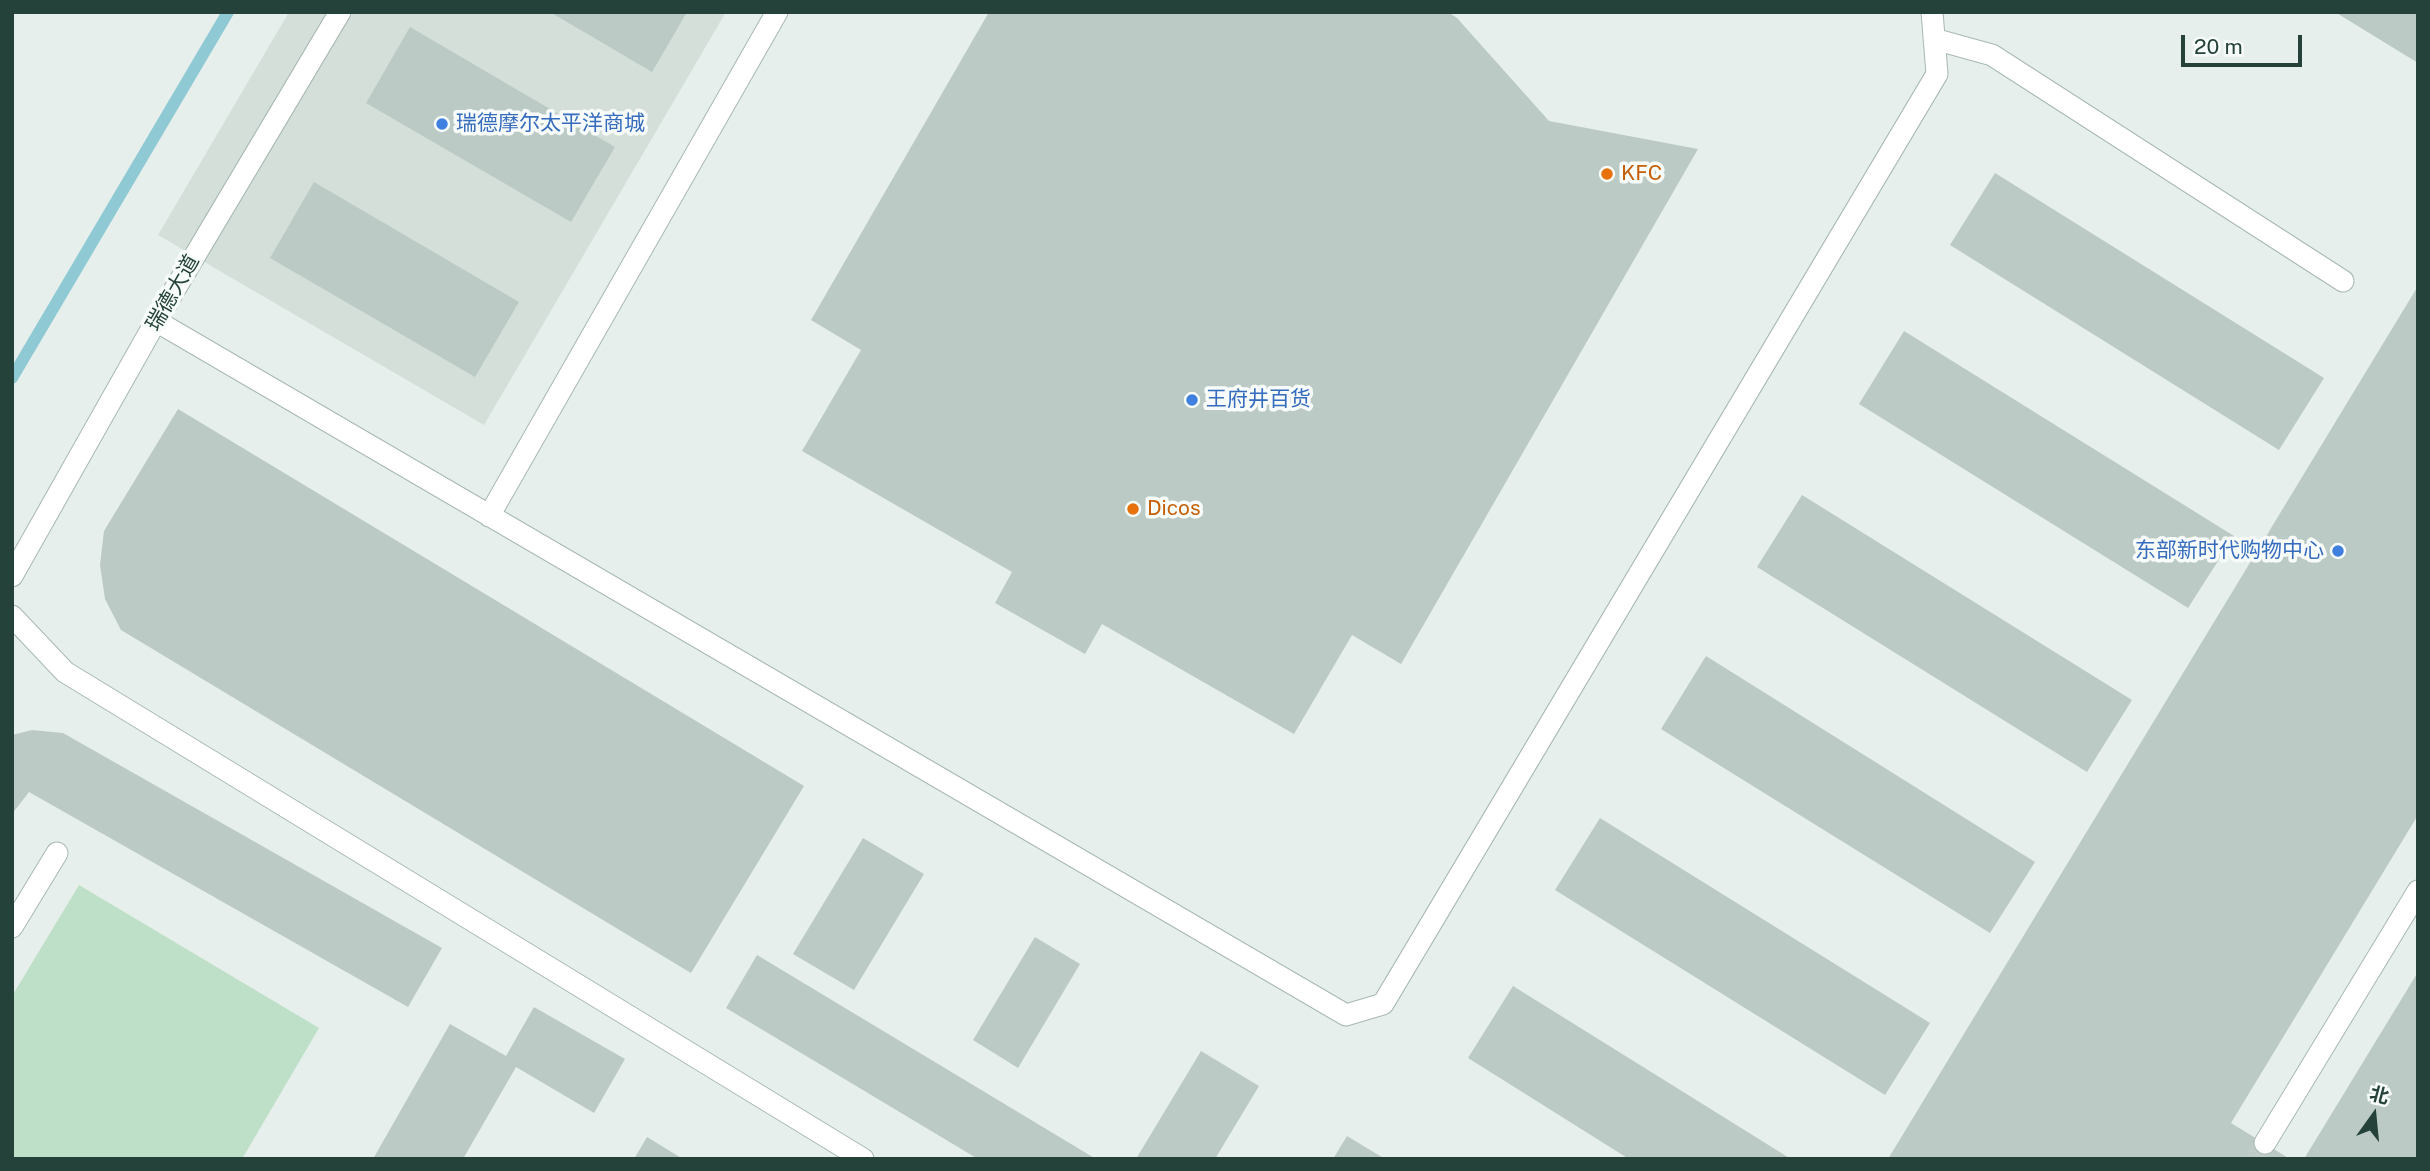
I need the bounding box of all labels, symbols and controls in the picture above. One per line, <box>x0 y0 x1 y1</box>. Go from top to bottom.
scale bar <box>2185 21 2306 65</box>
text: 20 m <box>2194 34 2243 59</box>
place label: 瑞德摩尔太平洋商城 <box>456 111 645 137</box>
marker: 瑞德摩尔太平洋商城 <box>434 116 450 132</box>
place label: KFC <box>1621 161 1662 187</box>
marker: KFC <box>1599 166 1615 182</box>
street label: 瑞德大道 <box>141 250 205 336</box>
place label: 王府井百货 <box>1206 387 1311 413</box>
marker: 王府井百货 <box>1184 392 1200 408</box>
place label: Dicos <box>1147 496 1201 522</box>
marker: Dicos <box>1125 501 1141 517</box>
place label: 东部新时代购物中心 <box>2135 538 2324 564</box>
marker: 东部新时代购物中心 <box>2330 543 2346 559</box>
north arrow <box>2339 1080 2409 1150</box>
text: 北 <box>2367 1082 2391 1108</box>

